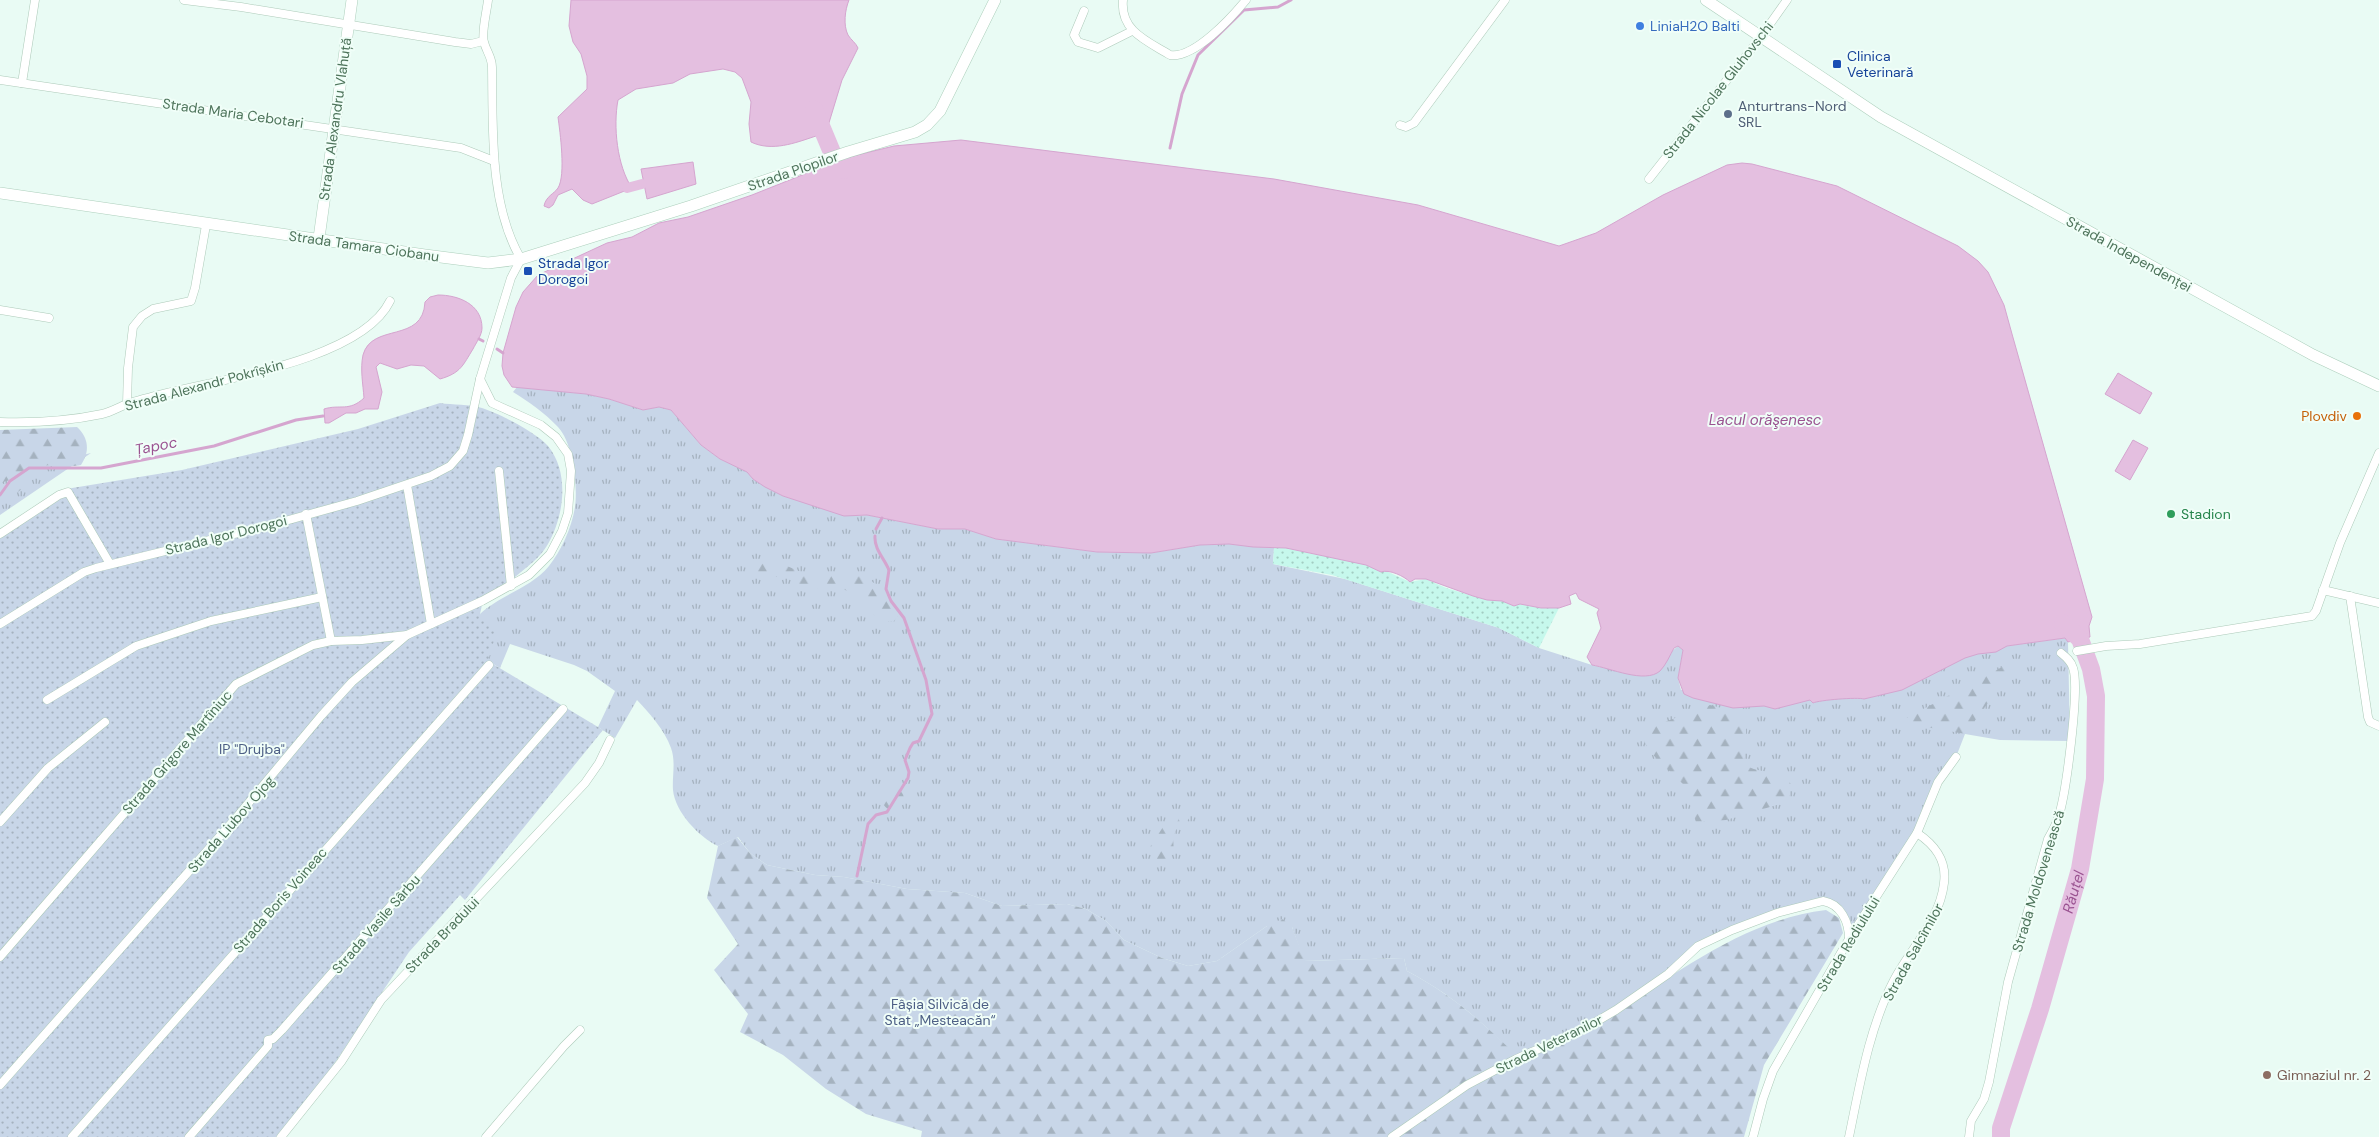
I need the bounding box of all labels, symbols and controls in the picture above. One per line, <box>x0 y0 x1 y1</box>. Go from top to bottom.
place label: LiniaH2O Balti <box>1650 17 1740 35</box>
street label: Strada Nicolae Gluhovschi <box>1659 18 1777 162</box>
marker: LiniaH2O Balti <box>1634 20 1646 32</box>
street label: Strada Аlexandru Vlahuță <box>315 36 355 202</box>
place label: Clinica Veterinară <box>1847 47 1913 81</box>
marker: Clinica Veterinară <box>1831 58 1843 70</box>
street label: Strada Maria Cebotari <box>161 94 305 132</box>
place label: Anturtrans-Nord SRL <box>1738 97 1847 131</box>
marker: Anturtrans-Nord SRL <box>1722 108 1734 120</box>
street label: Strada Plopilor <box>745 147 841 195</box>
street label: Strada Independenței <box>2063 212 2195 296</box>
street label: Strada Tamara Ciobanu <box>288 227 440 265</box>
place label: Strada Igor Dorogoi <box>538 254 609 288</box>
marker: Strada Igor Dorogoi <box>522 265 534 277</box>
street label: Strada Alexandr Pokrîșkin <box>123 355 285 415</box>
place label: Plovdiv <box>2301 407 2348 425</box>
water label: Lacul orăşenesc <box>1709 410 1822 430</box>
marker: Plovdiv <box>2351 410 2363 422</box>
water label: Țapoc <box>133 432 179 460</box>
place label: Stadion <box>2181 505 2231 523</box>
marker: Stadion <box>2165 508 2177 520</box>
street label: Strada Igor Dorogoi <box>163 511 289 559</box>
street label: Strada Grigore Martîniuc <box>118 686 236 818</box>
park label: IP "Drujba" <box>219 740 285 758</box>
street label: Strada Liubov Ojog <box>184 771 278 876</box>
street label: Strada Moldovenească <box>2008 808 2068 954</box>
street label: Strada Boris Voineac <box>229 843 331 957</box>
water label: Răuțel <box>2058 868 2089 916</box>
street label: Strada Vasile Sârbu <box>328 871 424 977</box>
street label: Strada Bradului <box>401 893 483 977</box>
street label: Strada Rediulului <box>1812 893 1884 995</box>
street label: Strada Salcîmilor <box>1879 900 1947 1004</box>
park label: Fâșia Silvică de Stat „Mesteacăn“ <box>884 995 996 1029</box>
street label: Strada Veteranilor <box>1493 1010 1605 1078</box>
place label: Gimnaziul nr. 2 <box>2277 1066 2371 1084</box>
marker: Gimnaziul nr. 2 <box>2261 1069 2273 1081</box>

